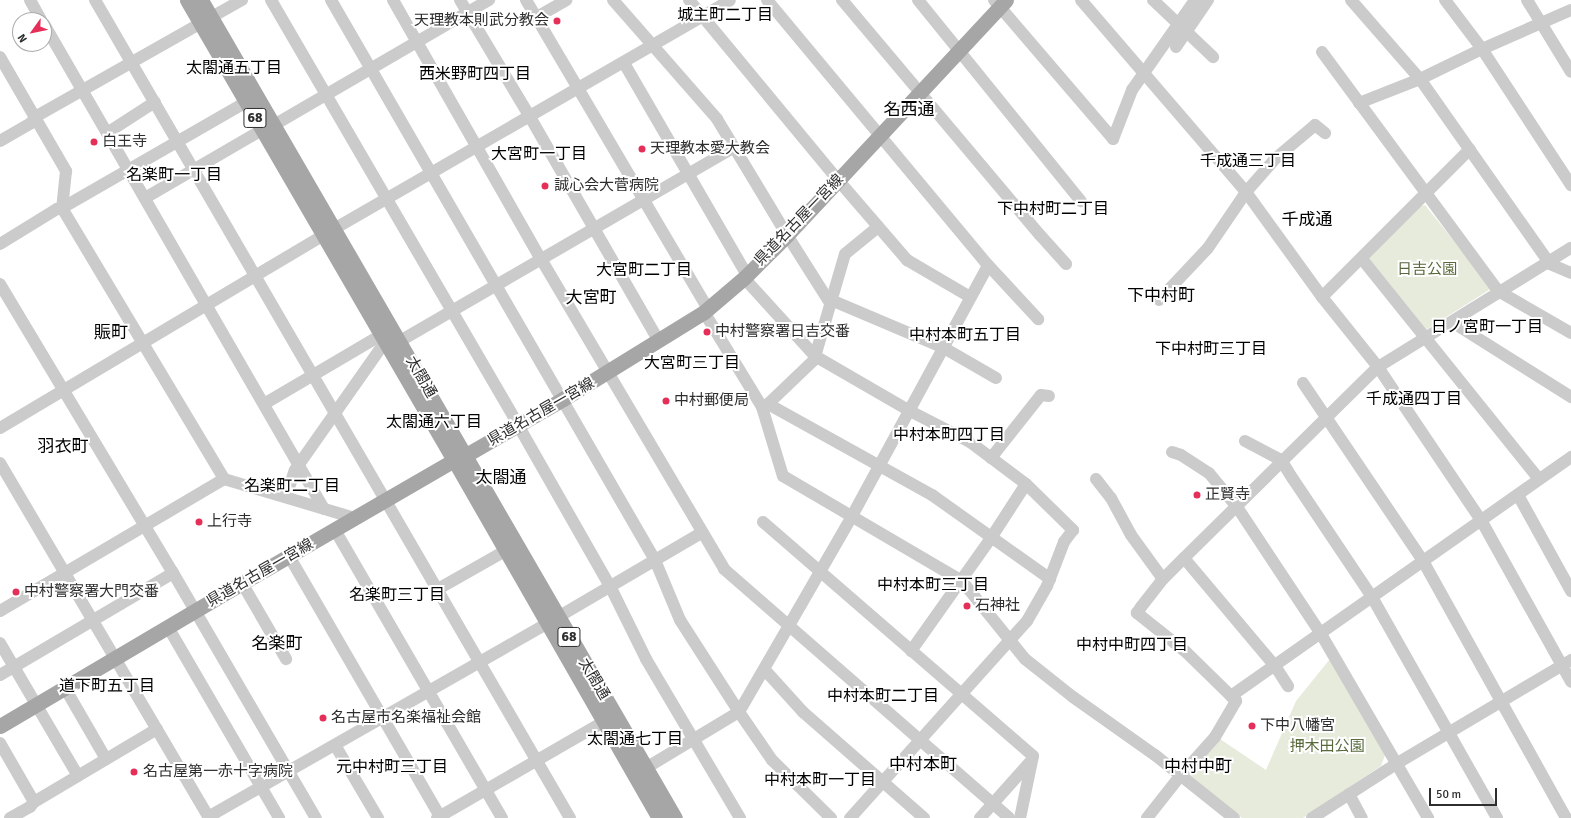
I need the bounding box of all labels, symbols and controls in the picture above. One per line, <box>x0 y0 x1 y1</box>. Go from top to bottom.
district label: 城主町二丁目 <box>677 5 773 25</box>
north arrow <box>12 12 52 52</box>
place label: 天理教本則武分教会 <box>414 12 549 30</box>
marker: 天理教本則武分教会 <box>552 16 562 26</box>
text: N <box>15 32 30 45</box>
district label: 太閤通五丁目 <box>186 58 282 78</box>
district label: 西米野町四丁目 <box>419 64 531 84</box>
district label: 名西通 <box>884 100 934 120</box>
road number: 68 <box>243 106 267 130</box>
place label: 白王寺 <box>102 133 147 151</box>
marker: 白王寺 <box>89 137 99 147</box>
place label: 天理教本愛大教会 <box>650 140 770 158</box>
district label: 大宮町一丁目 <box>491 144 587 164</box>
marker: 天理教本愛大教会 <box>637 144 647 154</box>
district label: 千成通三丁目 <box>1200 151 1296 171</box>
district label: 名楽町一丁目 <box>126 165 222 185</box>
street label: 県道名古屋一宮線 <box>751 171 847 269</box>
place label: 誠心会大菅病院 <box>554 177 659 195</box>
marker: 誠心会大菅病院 <box>539 180 551 192</box>
district label: 下中村町二丁目 <box>997 199 1109 219</box>
district label: 千成通 <box>1282 210 1332 230</box>
district label: 大宮町二丁目 <box>596 260 692 280</box>
park label: 日吉公園 <box>1397 261 1457 279</box>
district label: 下中村町 <box>1127 286 1195 306</box>
district label: 大宮町 <box>566 288 616 308</box>
district label: 日ノ宮町一丁目 <box>1431 317 1543 337</box>
district label: 賑町 <box>94 323 128 343</box>
place label: 中村警察署日吉交番 <box>715 323 850 341</box>
district label: 中村本町五丁目 <box>909 325 1021 345</box>
marker: 中村警察署日吉交番 <box>702 327 712 337</box>
district label: 下中村町三丁目 <box>1155 339 1267 359</box>
street label: 太閤通 <box>402 353 440 401</box>
district label: 大宮町三丁目 <box>644 353 740 373</box>
street label: 県道名古屋一宮線 <box>485 374 597 450</box>
district label: 千成通四丁目 <box>1366 389 1462 409</box>
place label: 中村郵便局 <box>674 392 749 410</box>
marker: 中村郵便局 <box>661 396 671 406</box>
district label: 太閤通六丁目 <box>386 412 482 432</box>
district label: 中村本町四丁目 <box>893 425 1005 445</box>
district label: 羽衣町 <box>38 437 88 457</box>
district label: 太閤通 <box>476 468 526 488</box>
district label: 名楽町二丁目 <box>244 476 340 496</box>
place label: 正賢寺 <box>1205 486 1250 504</box>
marker: 正賢寺 <box>1192 490 1202 500</box>
place label: 上行寺 <box>207 513 252 531</box>
marker: 上行寺 <box>194 517 204 527</box>
street label: 県道名古屋一宮線 <box>204 535 316 611</box>
district label: 中村本町三丁目 <box>877 575 989 595</box>
place label: 中村警察署大門交番 <box>24 583 159 601</box>
district label: 名楽町三丁目 <box>349 585 445 605</box>
marker: 中村警察署大門交番 <box>11 587 21 597</box>
place label: 石神社 <box>975 597 1020 615</box>
marker: 石神社 <box>962 601 972 611</box>
road number: 68 <box>557 625 581 649</box>
district label: 名楽町 <box>252 634 302 654</box>
district label: 中村中町四丁目 <box>1076 635 1188 655</box>
street label: 太閤通 <box>575 655 613 703</box>
district label: 道下町五丁目 <box>59 676 155 696</box>
district label: 中村本町二丁目 <box>827 686 939 706</box>
place label: 名古屋市名楽福祉会館 <box>331 709 481 727</box>
marker: 名古屋市名楽福祉会館 <box>318 713 328 723</box>
place label: 下中八幡宮 <box>1260 717 1335 735</box>
marker: 下中八幡宮 <box>1247 721 1257 731</box>
district label: 太閤通七丁目 <box>587 729 683 749</box>
park label: 押木田公園 <box>1290 738 1364 756</box>
district label: 中村本町 <box>889 755 957 775</box>
district label: 元中村町三丁目 <box>336 757 448 777</box>
district label: 中村中町 <box>1164 757 1232 777</box>
place label: 名古屋第一赤十字病院 <box>143 763 293 781</box>
marker: 名古屋第一赤十字病院 <box>128 766 140 778</box>
district label: 中村本町一丁目 <box>764 770 876 790</box>
scale bar <box>1431 780 1499 806</box>
text: 50 m <box>1436 787 1461 802</box>

